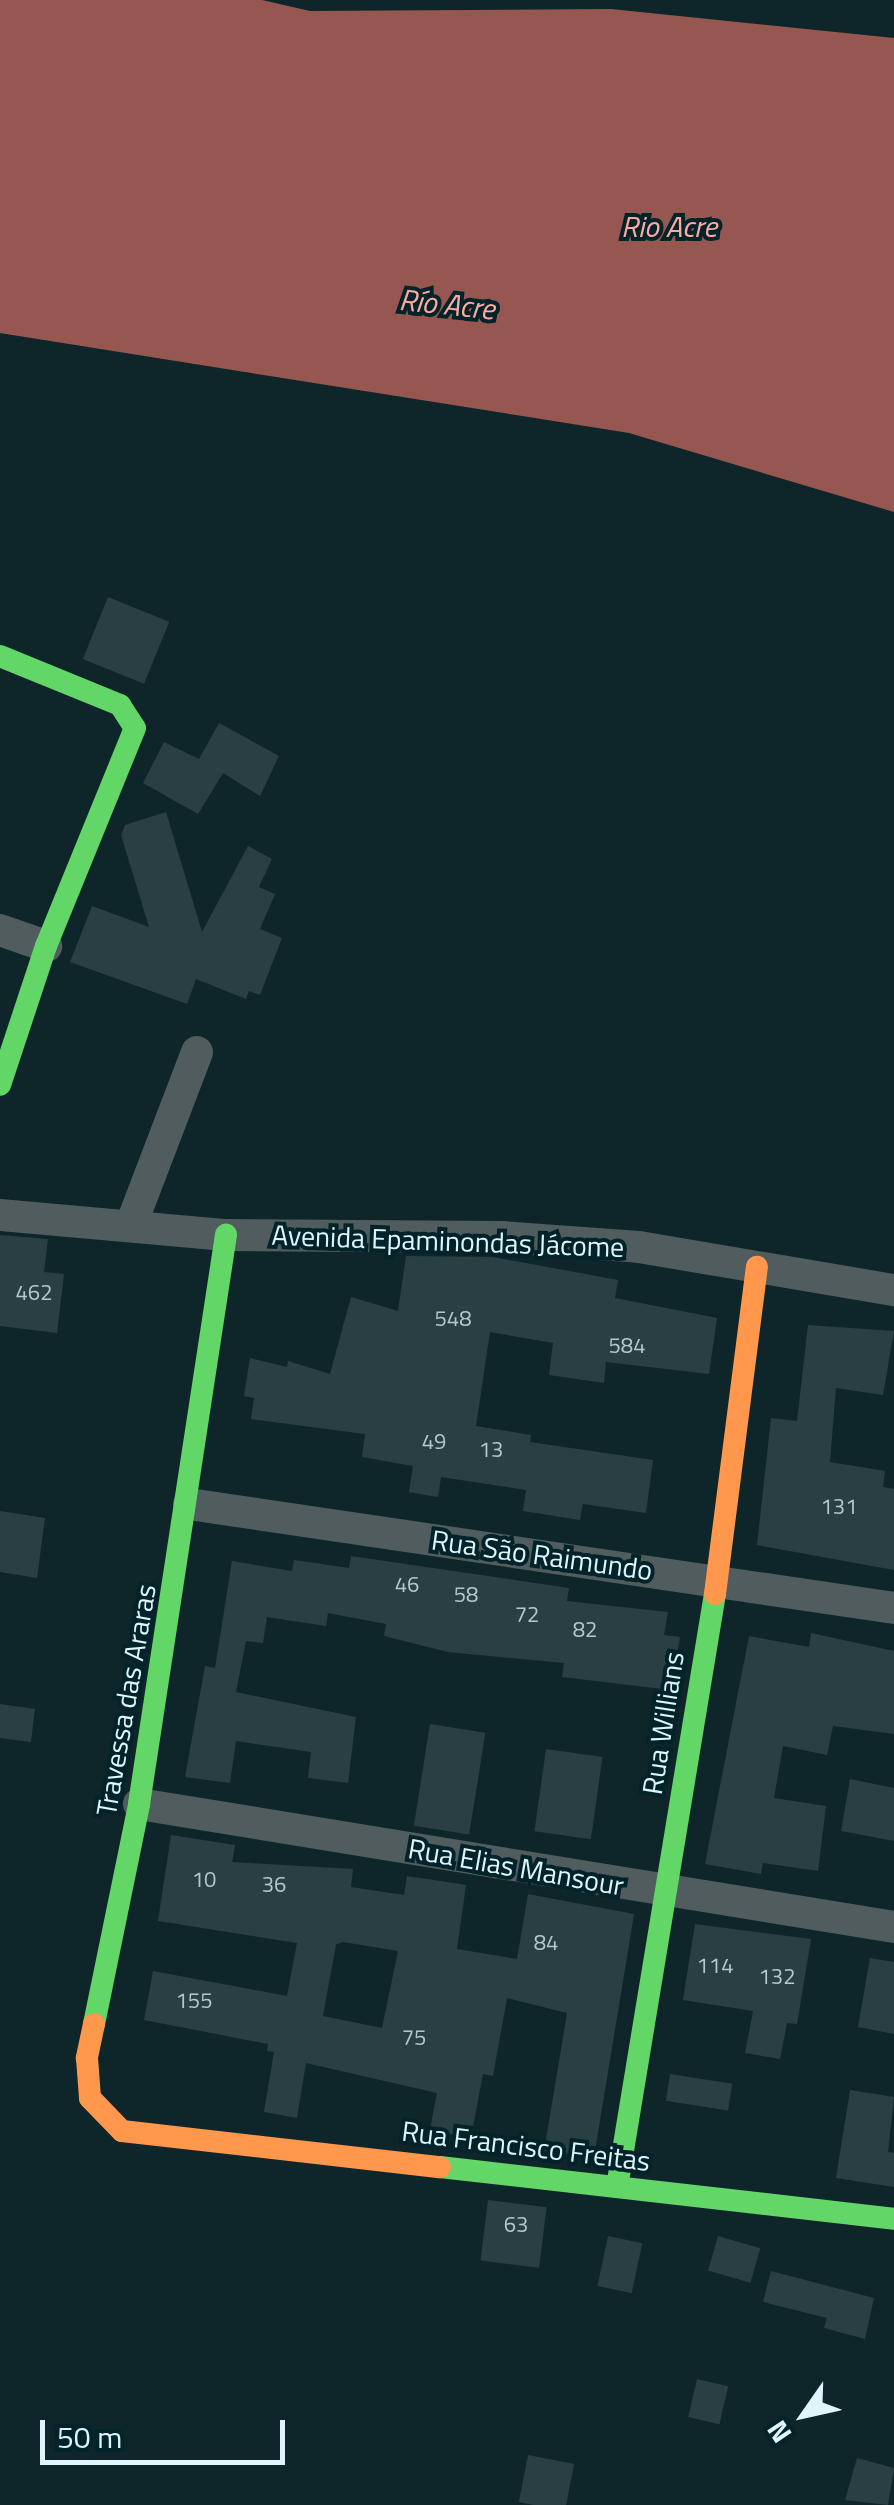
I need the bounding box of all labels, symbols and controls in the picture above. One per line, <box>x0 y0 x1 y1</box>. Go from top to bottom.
water label: Rio Acre <box>621 208 717 244</box>
water label: Río Acre <box>397 281 497 327</box>
street label: Avenida Epaminondas Jácome <box>271 1218 625 1264</box>
house number: 462 <box>16 1280 52 1306</box>
house number: 548 <box>435 1306 471 1332</box>
house number: 584 <box>609 1333 645 1359</box>
house number: 49 <box>422 1429 446 1455</box>
house number: 13 <box>479 1437 503 1463</box>
house number: 131 <box>821 1494 857 1520</box>
street label: Rua São Raimundo <box>429 1523 655 1587</box>
house number: 46 <box>395 1572 419 1598</box>
street label: Travessa das Araras <box>89 1582 163 1818</box>
house number: 58 <box>454 1582 478 1608</box>
house number: 72 <box>515 1602 539 1628</box>
house number: 82 <box>573 1617 597 1643</box>
street label: Rua Willians <box>635 1649 691 1797</box>
street label: Rua Elias Mansour <box>406 1831 626 1903</box>
house number: 10 <box>192 1867 216 1893</box>
house number: 36 <box>262 1872 286 1898</box>
house number: 84 <box>534 1930 558 1956</box>
house number: 114 <box>697 1953 733 1979</box>
house number: 132 <box>759 1964 795 1990</box>
house number: 155 <box>176 1988 212 2014</box>
house number: 75 <box>402 2025 426 2051</box>
street label: Rua Francisco Freitas <box>400 2114 652 2178</box>
house number: 63 <box>504 2212 528 2238</box>
north arrow <box>754 2365 854 2465</box>
scale bar <box>45 2400 290 2462</box>
text: N <box>755 2412 802 2452</box>
text: 50 m <box>57 2414 122 2460</box>

